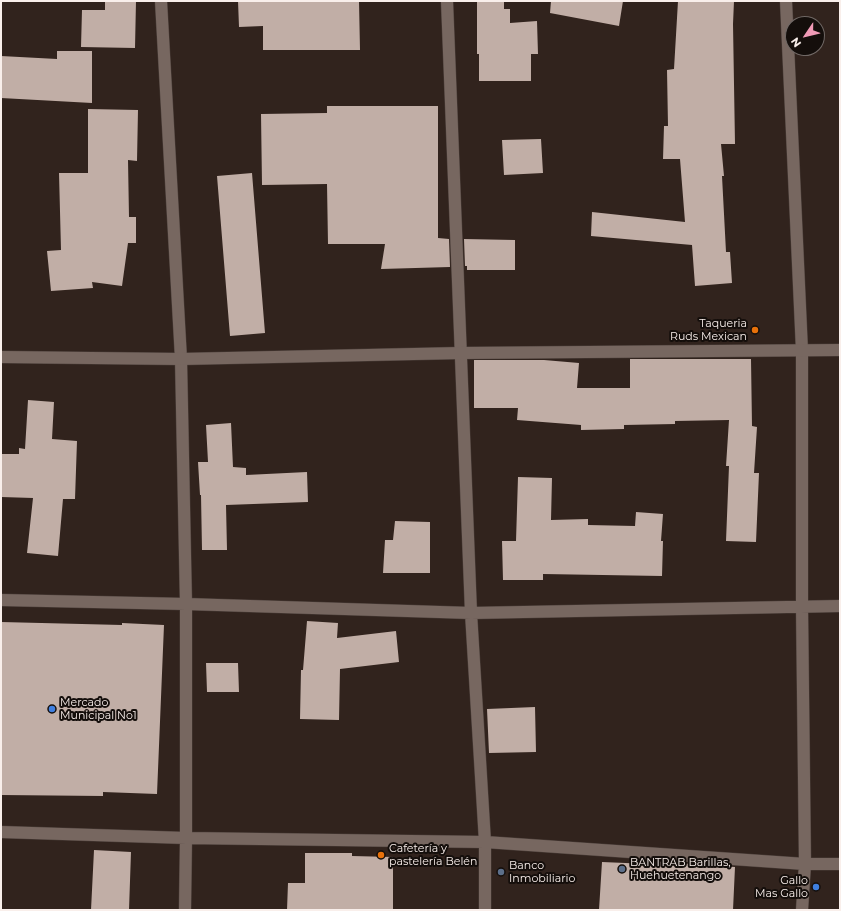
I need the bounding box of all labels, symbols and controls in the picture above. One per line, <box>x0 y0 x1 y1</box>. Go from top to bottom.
north arrow <box>785 16 825 56</box>
text: N <box>788 35 804 50</box>
place label: Taqueria Ruds Mexican <box>670 317 747 343</box>
marker: Taqueria Ruds Mexican <box>750 325 760 335</box>
place label: Mercado Municipal No1 <box>60 696 137 722</box>
marker: Mercado Municipal No1 <box>47 704 57 714</box>
place label: Cafetería y pastelería Belén <box>389 842 477 868</box>
marker: Cafetería y pastelería Belén <box>376 850 386 860</box>
place label: BANTRAB Barillas, Huehuetenango <box>630 856 731 882</box>
place label: Banco Inmobiliario <box>509 859 575 885</box>
marker: BANTRAB Barillas, Huehuetenango <box>617 864 627 874</box>
marker: Banco Inmobiliario <box>496 867 506 877</box>
place label: Gallo Mas Gallo <box>755 874 808 900</box>
marker: Gallo Mas Gallo <box>811 882 821 892</box>

